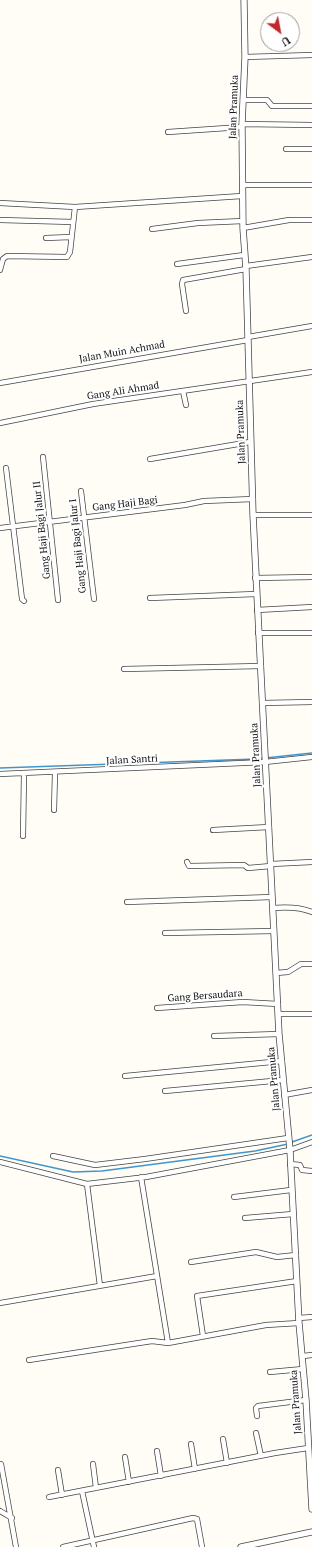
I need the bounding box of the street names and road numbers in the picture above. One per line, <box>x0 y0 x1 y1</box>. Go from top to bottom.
street label: Jalan Pramuka <box>227 75 241 139</box>
street label: Jalan Muin Achmad <box>78 339 166 365</box>
street label: Gang Ali Ahmad <box>86 379 160 403</box>
street label: Jalan Pramuka <box>234 400 248 464</box>
street label: Gang Haji Bagi Jalur II <box>31 480 53 580</box>
street label: Gang Haji Bagi <box>92 494 158 514</box>
street label: Gang Haji Bagi Jalur I <box>67 498 89 594</box>
street label: Jalan Pramuka <box>248 723 264 787</box>
street label: Jalan Santri <box>106 753 158 767</box>
street label: Gang Bersaudara <box>167 987 243 1005</box>
street label: Jalan Pramuka <box>265 1046 283 1112</box>
street label: Jalan Pramuka <box>288 1370 304 1434</box>

